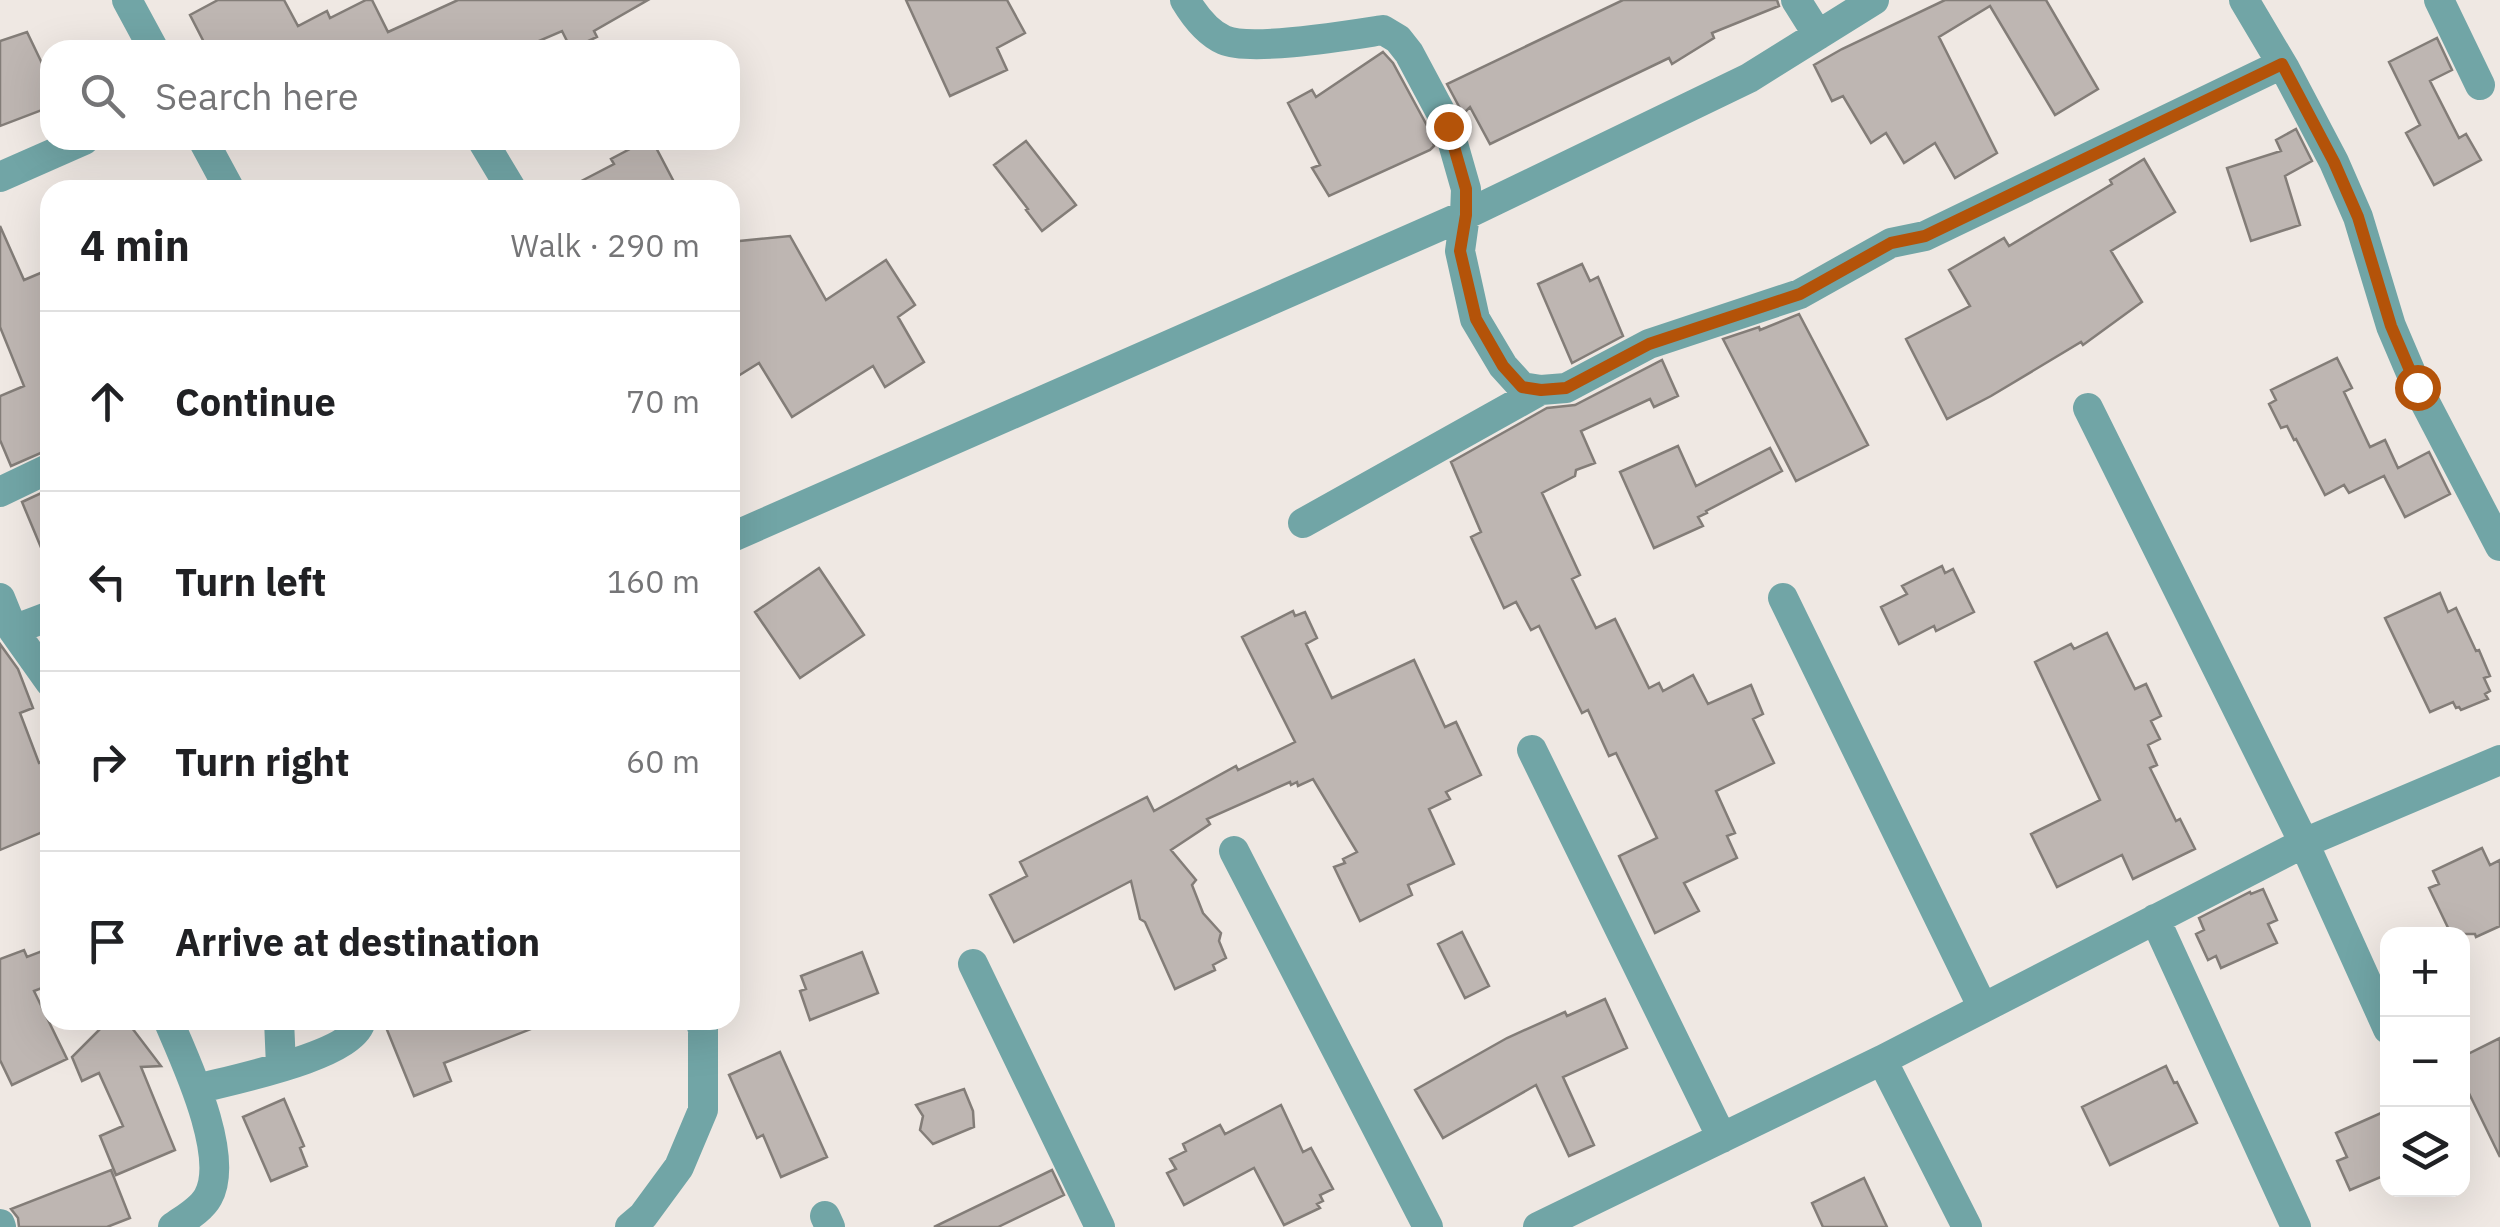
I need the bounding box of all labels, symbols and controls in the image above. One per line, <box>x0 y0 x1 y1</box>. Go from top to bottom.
search box <box>40 40 740 150</box>
icon: search <box>75 68 130 123</box>
text: Search here <box>155 71 359 120</box>
route end <box>1426 104 1472 150</box>
text: 4 min <box>80 218 190 273</box>
text: Walk · 290 m <box>511 224 700 266</box>
route start <box>2395 365 2441 411</box>
icon: ahead <box>80 374 135 429</box>
text: Continue <box>175 377 336 426</box>
text: 70 m <box>626 380 700 422</box>
icon: left <box>80 554 135 609</box>
text: Turn left <box>175 557 326 606</box>
text: 160 m <box>607 560 700 602</box>
icon: right <box>80 734 135 789</box>
text: Turn right <box>175 737 350 786</box>
text: 60 m <box>626 740 700 782</box>
icon: arrive <box>80 914 135 969</box>
text: Arrive at destination <box>175 917 540 966</box>
map controls <box>2380 927 2470 1197</box>
button: + <box>2380 927 2470 1017</box>
button: − <box>2380 1017 2470 1107</box>
button: layers <box>2380 1107 2470 1197</box>

